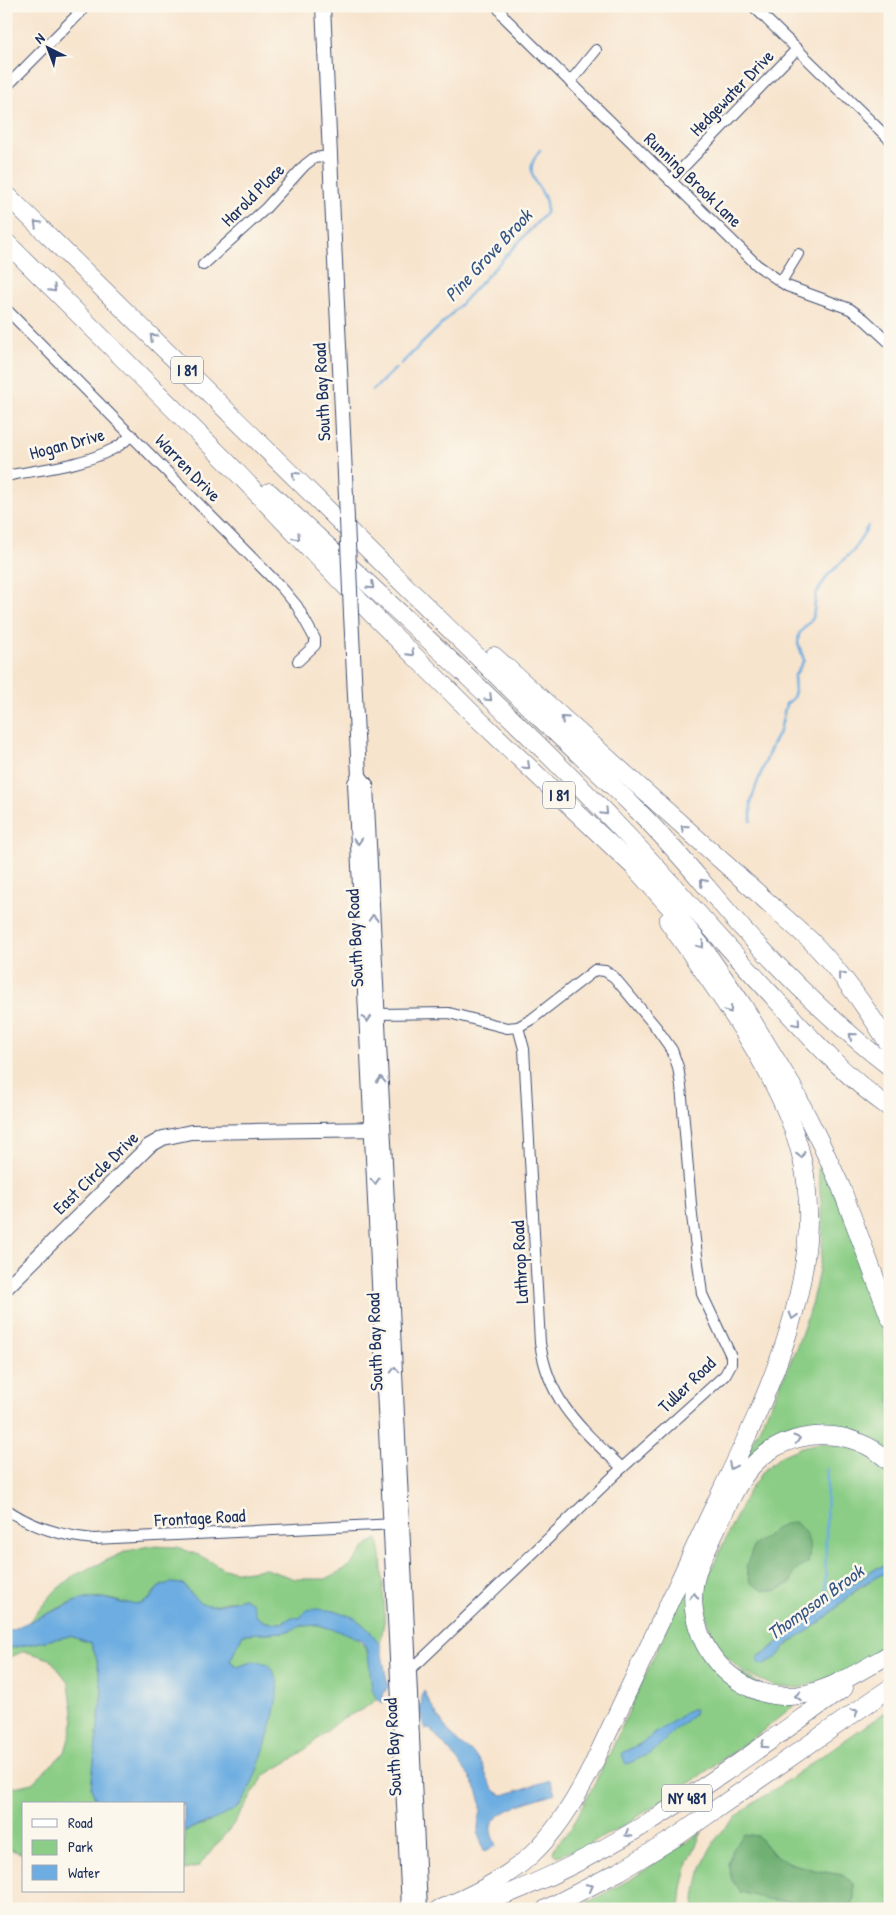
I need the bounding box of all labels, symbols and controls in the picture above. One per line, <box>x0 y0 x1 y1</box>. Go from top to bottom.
north arrow <box>22 22 72 72</box>
text: N <box>30 28 48 48</box>
street label: Hedgewater Drive <box>684 44 779 141</box>
street label: Running Brook Lane <box>639 126 748 233</box>
street label: Harold Place <box>215 157 290 232</box>
water label: Pine Grove Brook <box>438 202 539 307</box>
one-way arrow <box>34 221 43 230</box>
one-way arrow <box>48 283 57 292</box>
one-way arrow <box>150 334 159 343</box>
street label: South Bay Road <box>306 342 337 442</box>
road number: I 81 <box>171 356 203 384</box>
street label: Hogan Drive <box>26 421 107 466</box>
street label: Warren Drive <box>150 428 227 507</box>
one-way arrow <box>291 472 300 481</box>
one-way arrow <box>291 531 300 540</box>
one-way arrow <box>365 580 374 589</box>
one-way arrow <box>405 647 414 656</box>
one-way arrow <box>483 692 492 701</box>
one-way arrow <box>560 716 569 725</box>
one-way arrow <box>522 760 531 769</box>
road number: I 81 <box>543 782 575 808</box>
one-way arrow <box>599 806 608 815</box>
one-way arrow <box>680 825 689 834</box>
one-way arrow <box>353 838 363 845</box>
one-way arrow <box>699 878 708 887</box>
street label: South Bay Road <box>339 888 370 988</box>
one-way arrow <box>368 913 379 921</box>
one-way arrow <box>695 939 704 949</box>
one-way arrow <box>838 972 846 981</box>
one-way arrow <box>723 1005 733 1014</box>
one-way arrow <box>361 1015 372 1023</box>
one-way arrow <box>791 1017 800 1026</box>
one-way arrow <box>848 1033 857 1042</box>
one-way arrow <box>376 1076 386 1084</box>
street label: East Circle Drive <box>47 1125 144 1220</box>
one-way arrow <box>795 1151 806 1160</box>
one-way arrow <box>370 1178 380 1185</box>
street label: Lathrop Road <box>505 1220 534 1304</box>
street label: South Bay Road <box>360 1293 389 1391</box>
one-way arrow <box>789 1311 799 1319</box>
street label: Tuller Road <box>652 1351 721 1418</box>
one-way arrow <box>389 1366 400 1374</box>
one-way arrow <box>792 1434 800 1444</box>
one-way arrow <box>728 1461 739 1470</box>
street label: Frontage Road <box>153 1503 246 1532</box>
water label: Thompson Brook <box>761 1557 870 1646</box>
one-way arrow <box>689 1592 700 1600</box>
one-way arrow <box>794 1690 802 1701</box>
street label: South Bay Road <box>377 1697 408 1797</box>
one-way arrow <box>850 1709 859 1718</box>
one-way arrow <box>760 1739 770 1748</box>
road number: NY 481 <box>662 1785 712 1812</box>
legend <box>22 1802 185 1892</box>
text: Road <box>68 1812 93 1833</box>
one-way arrow <box>625 1828 634 1838</box>
text: Park <box>68 1836 93 1857</box>
text: Water <box>68 1862 100 1883</box>
one-way arrow <box>585 1883 594 1893</box>

